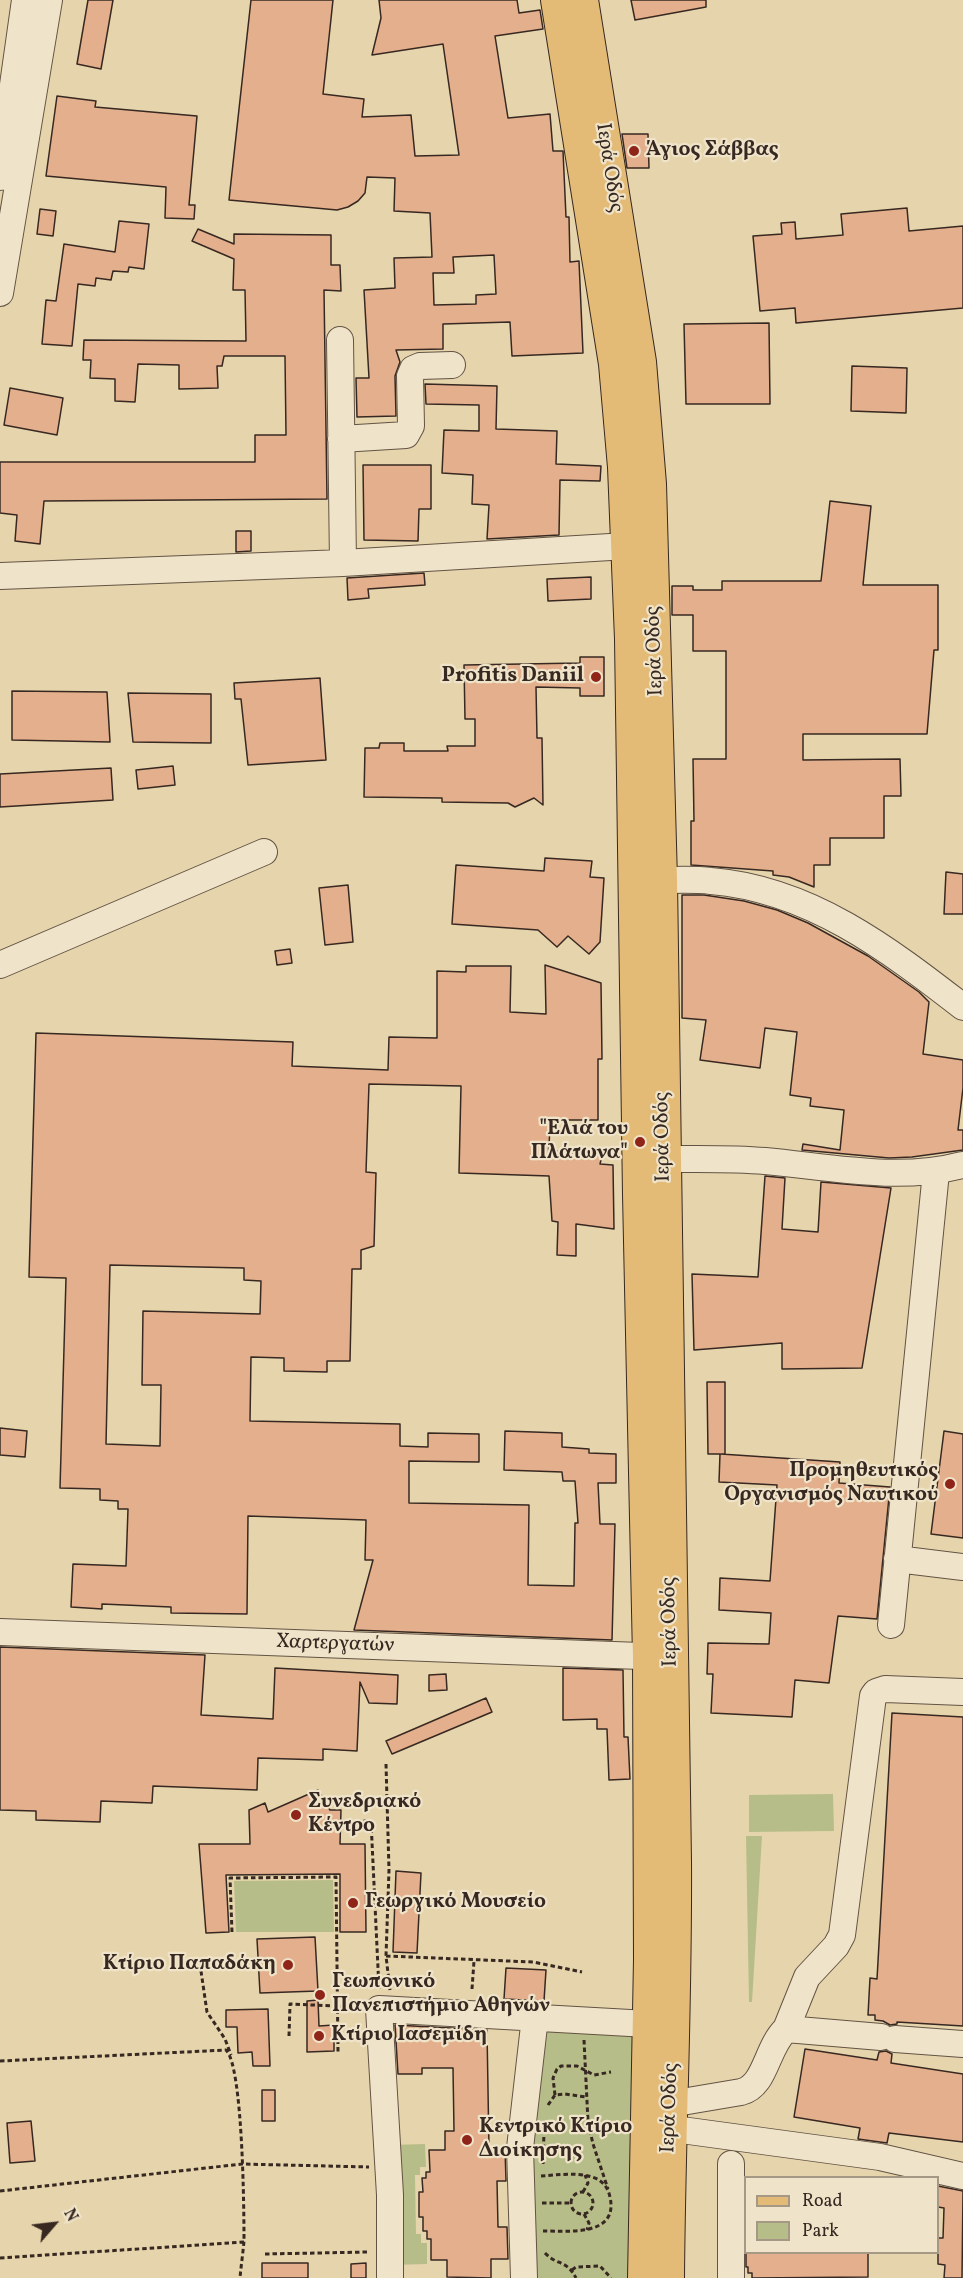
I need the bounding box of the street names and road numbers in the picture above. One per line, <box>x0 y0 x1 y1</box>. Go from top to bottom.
street label: Ιερά Οδός <box>588 121 628 215</box>
street label: Ιερά Οδός <box>642 605 670 697</box>
street label: Ιερά Οδός <box>651 1092 677 1182</box>
street label: Ιερά Οδός <box>658 1577 684 1667</box>
street label: Χαρτεργατών <box>276 1630 394 1660</box>
street label: Ιερά Οδός <box>657 2062 685 2154</box>

